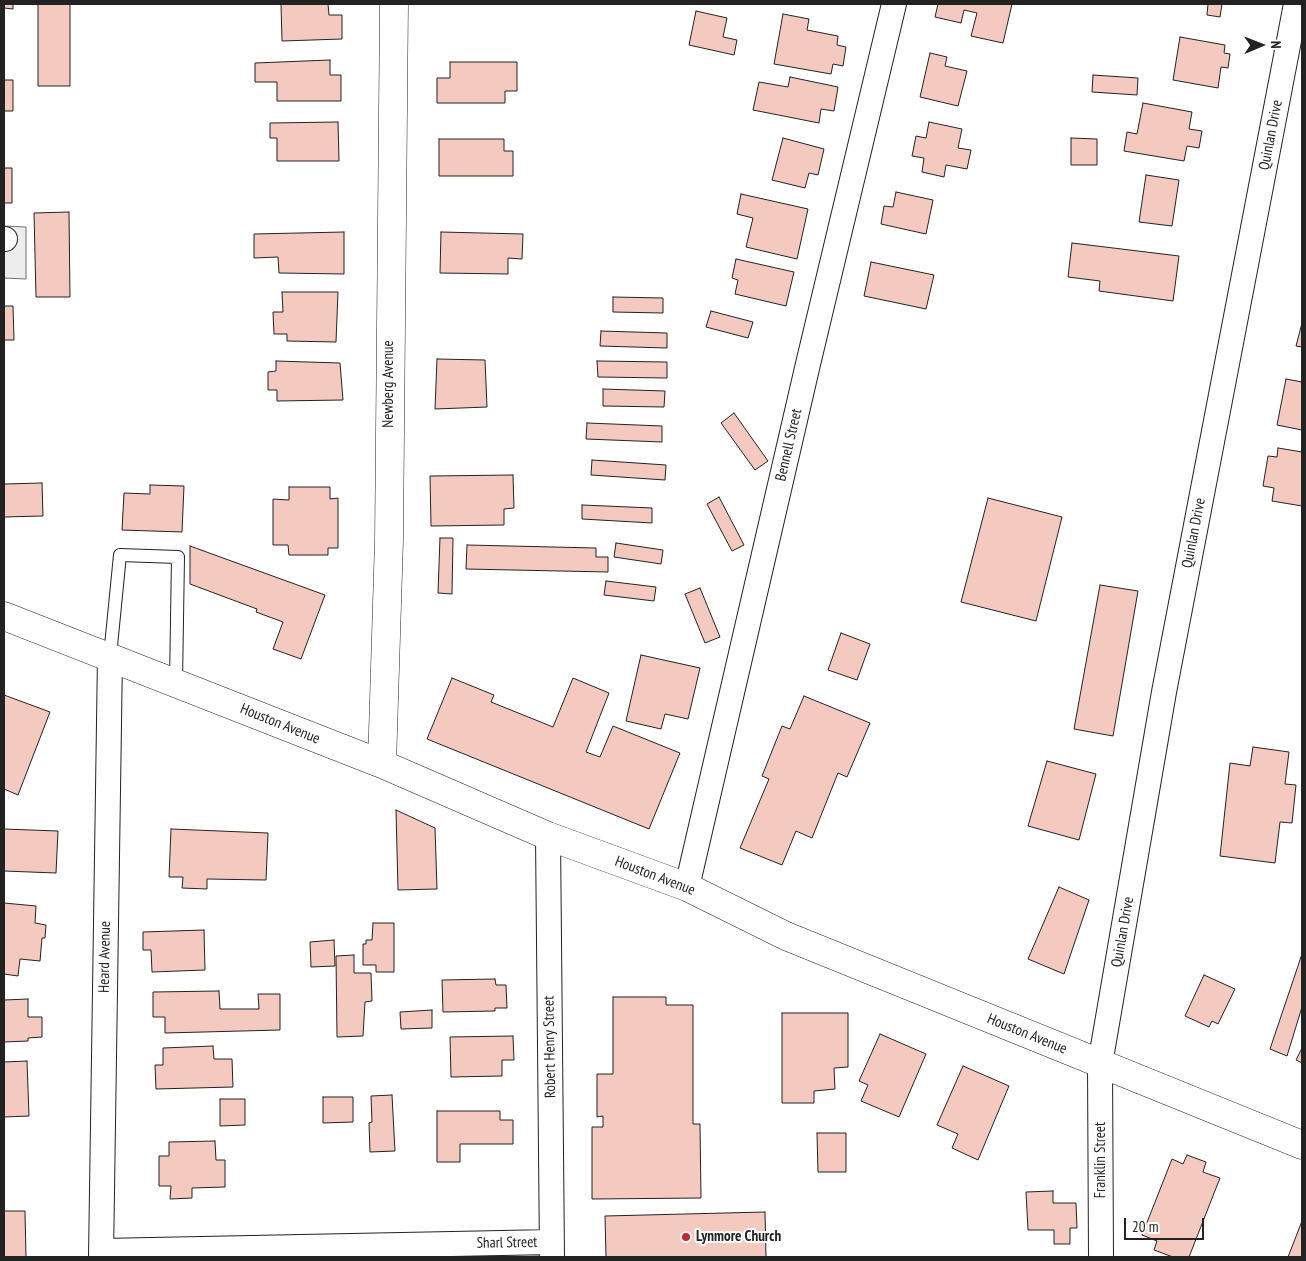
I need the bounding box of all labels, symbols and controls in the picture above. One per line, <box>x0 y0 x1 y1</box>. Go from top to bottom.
north arrow <box>1236 20 1286 70</box>
text: N <box>1267 41 1285 49</box>
street label: Quinlan Drive <box>1255 98 1287 172</box>
street label: Newberg Avenue <box>380 340 398 428</box>
street label: Bennell Street <box>772 407 806 483</box>
street label: Quinlan Drive <box>1178 496 1210 570</box>
street label: Houston Avenue <box>238 700 322 748</box>
street label: Houston Avenue <box>612 852 698 900</box>
street label: Quinlan Drive <box>1108 895 1138 969</box>
street label: Heard Avenue <box>95 921 115 993</box>
street label: Robert Henry Street <box>540 996 560 1098</box>
street label: Houston Avenue <box>985 1010 1069 1058</box>
street label: Franklin Street <box>1092 1122 1110 1198</box>
scale bar <box>1126 1208 1206 1240</box>
text: 20 m <box>1132 1217 1158 1236</box>
place label: Lynmore Church <box>696 1228 781 1246</box>
marker: Lynmore Church <box>680 1231 692 1243</box>
street label: Sharl Street <box>476 1233 538 1253</box>

